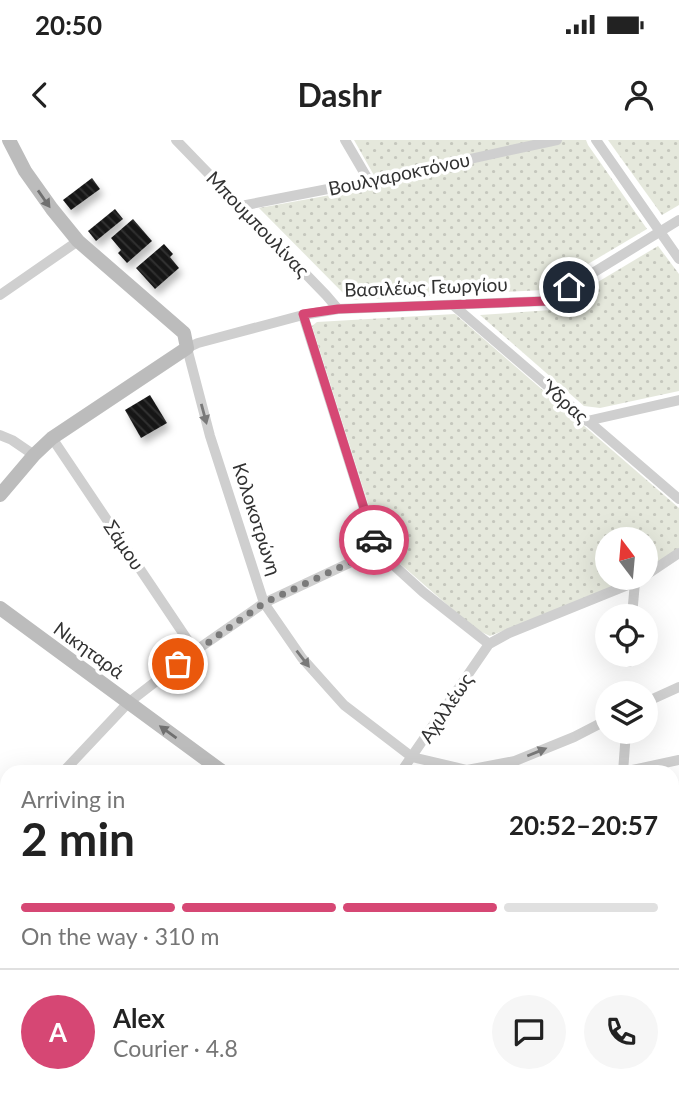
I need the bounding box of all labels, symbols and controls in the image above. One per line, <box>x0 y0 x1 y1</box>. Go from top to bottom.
text: 20:50 <box>35 9 102 41</box>
text: Dashr <box>297 75 382 114</box>
icon: back <box>21 76 59 114</box>
icon: person <box>620 76 658 114</box>
street label: Βουλγαροκτόνου <box>326 147 472 200</box>
street label: Μπουμπουλίνας <box>202 166 315 282</box>
one-way arrow <box>37 189 50 208</box>
pin <box>539 257 599 317</box>
icon: home <box>550 268 588 306</box>
street label: Βασιλέως Γεωργίου <box>344 272 508 301</box>
street label: Ύδρας <box>537 374 594 427</box>
one-way arrow <box>200 404 210 425</box>
street label: Κολοκοτρώνη <box>228 460 286 578</box>
courier <box>339 505 409 575</box>
street label: Σάμου <box>100 516 149 574</box>
icon: car <box>355 521 393 559</box>
north arrow <box>595 527 658 590</box>
map controls <box>595 527 658 744</box>
button: locate <box>595 604 658 667</box>
street label: Νικηταρά <box>50 616 130 683</box>
pin <box>148 634 208 694</box>
icon: bag <box>159 645 197 683</box>
one-way arrow <box>296 649 311 667</box>
street label: Αχιλλέως <box>414 669 477 747</box>
button: layers <box>595 681 658 744</box>
one-way arrow <box>159 725 177 739</box>
one-way arrow <box>527 747 548 758</box>
text: Arriving in <box>21 785 125 813</box>
text: 20:52–20:57 <box>509 809 658 841</box>
text: 2 min <box>21 811 135 866</box>
text: On the way · 310 m <box>21 922 220 950</box>
button: chat <box>492 995 566 1069</box>
button: phone <box>584 995 658 1069</box>
text: Alex <box>113 1002 165 1034</box>
text: A <box>49 1016 67 1048</box>
text: Courier · 4.8 <box>113 1034 238 1062</box>

